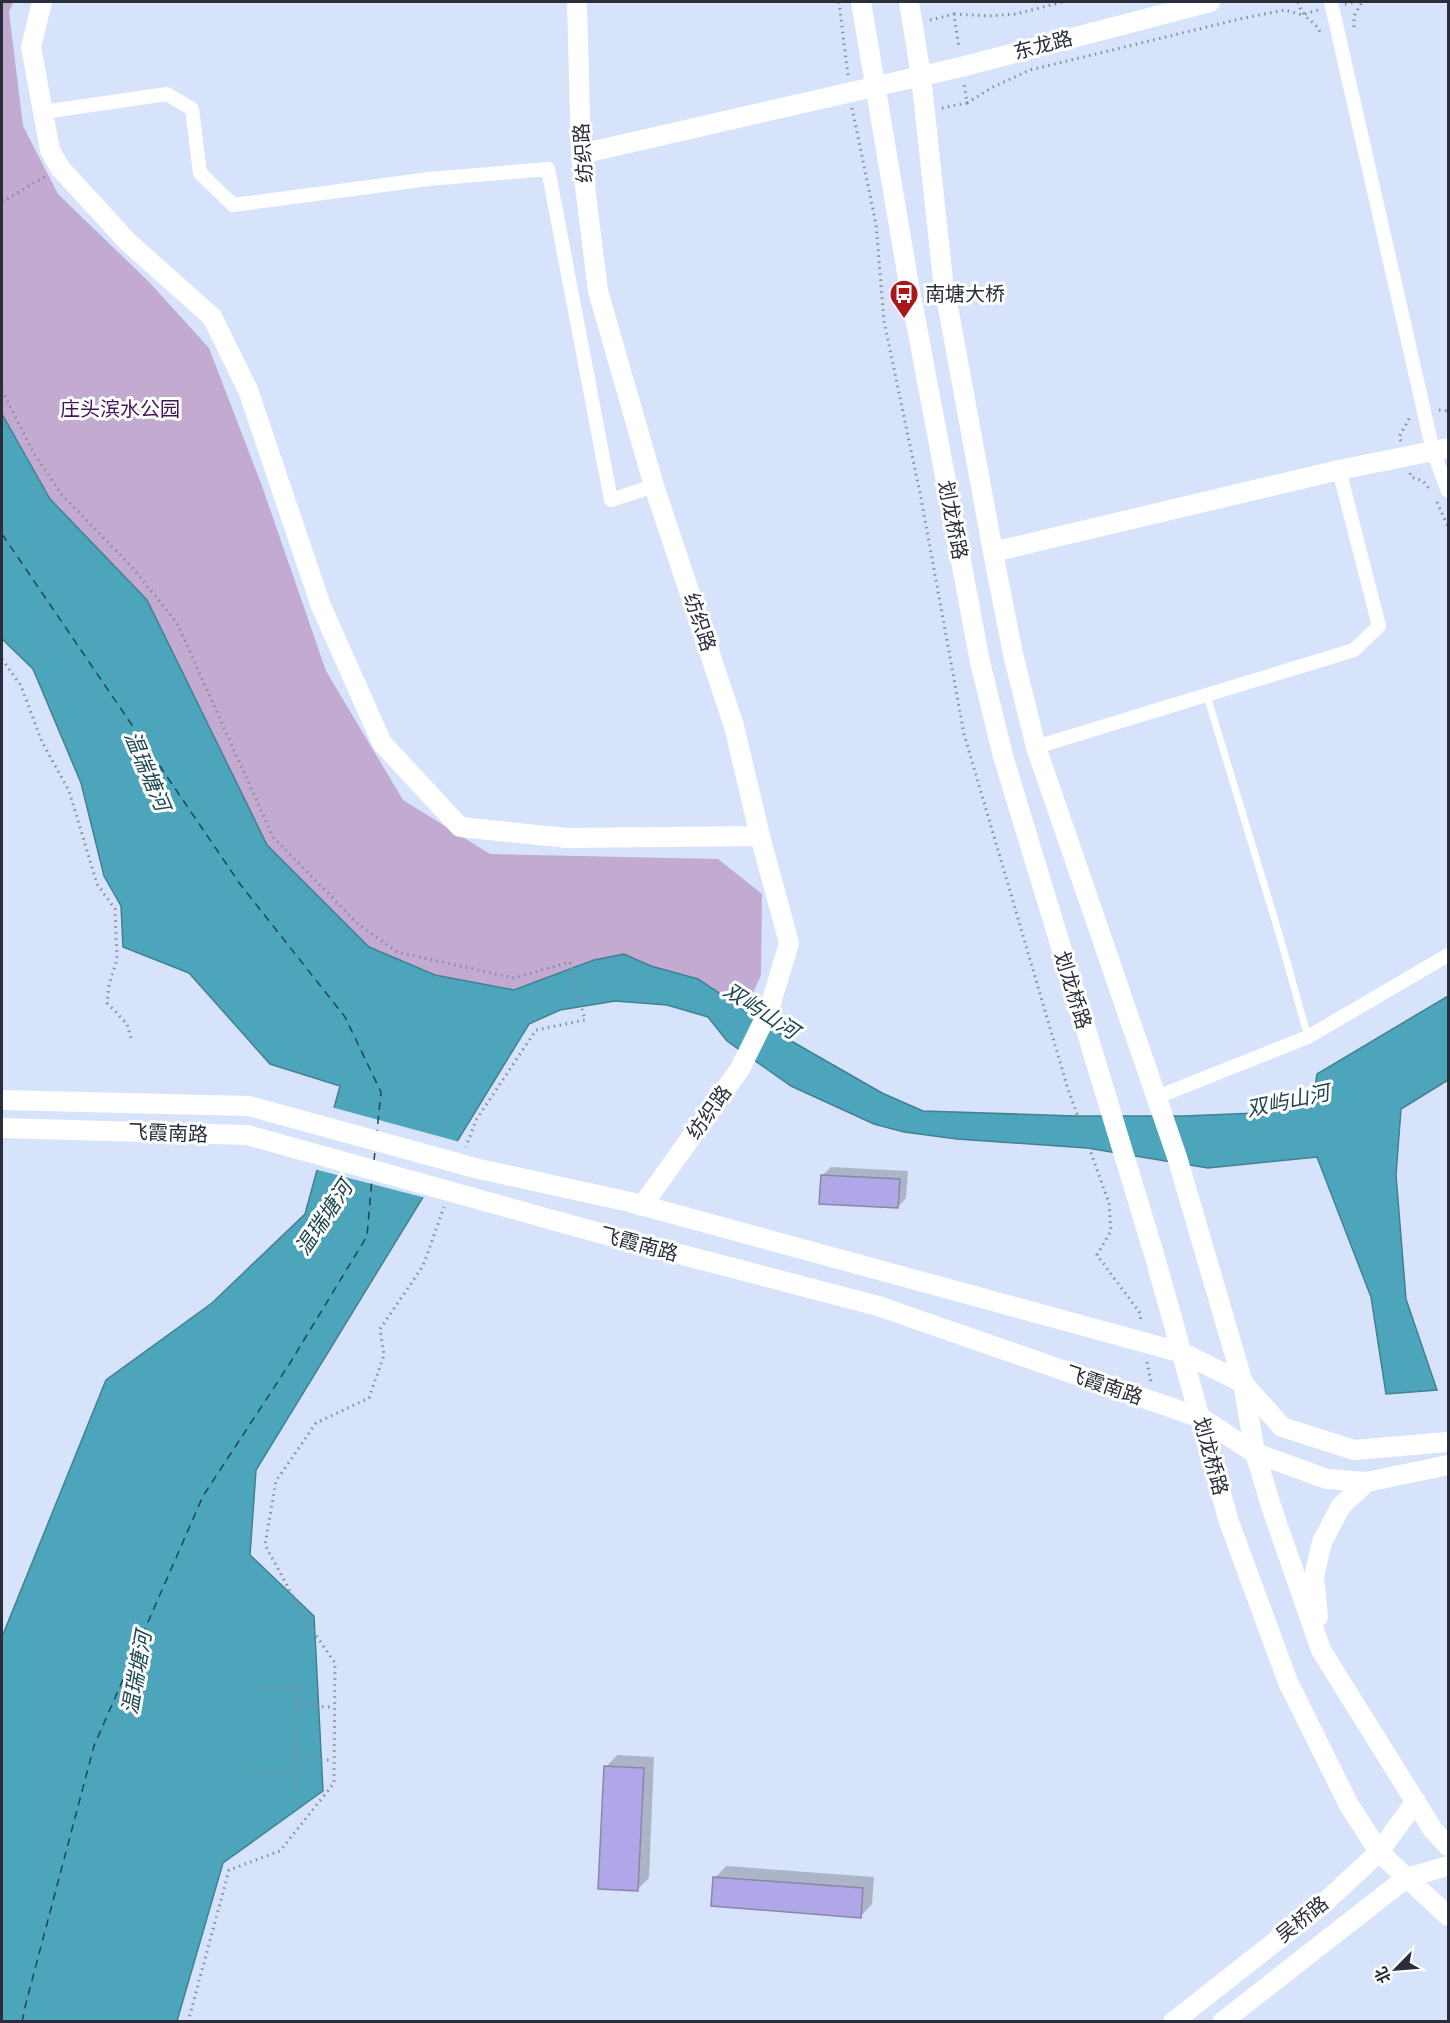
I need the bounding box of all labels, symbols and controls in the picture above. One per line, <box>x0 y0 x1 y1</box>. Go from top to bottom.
street label: 东龙路 <box>1010 24 1076 66</box>
street label: 纺织路 <box>567 122 599 184</box>
bus stop icon: 南塘大桥 <box>888 278 920 320</box>
place label: 南塘大桥 <box>925 280 1005 308</box>
park label: 庄头滨水公园 <box>60 395 180 423</box>
street label: 划龙桥路 <box>932 478 974 562</box>
street label: 纺织路 <box>677 589 723 655</box>
water label: 温瑞塘河 <box>118 726 179 819</box>
street label: 划龙桥路 <box>1048 948 1098 1032</box>
water label: 双屿山河 <box>718 976 808 1048</box>
water label: 双屿山河 <box>1244 1077 1336 1123</box>
street label: 纺织路 <box>680 1080 738 1144</box>
street label: 飞霞南路 <box>128 1118 208 1148</box>
water label: 温瑞塘河 <box>288 1171 361 1261</box>
street label: 飞霞南路 <box>597 1220 681 1268</box>
street label: 飞霞南路 <box>1062 1359 1146 1411</box>
street label: 划龙桥路 <box>1187 1414 1235 1498</box>
water label: 温瑞塘河 <box>115 1625 159 1717</box>
street label: 吴桥路 <box>1270 1889 1334 1949</box>
north arrow <box>1366 1939 1426 1999</box>
text: 北 <box>1369 1963 1397 1987</box>

